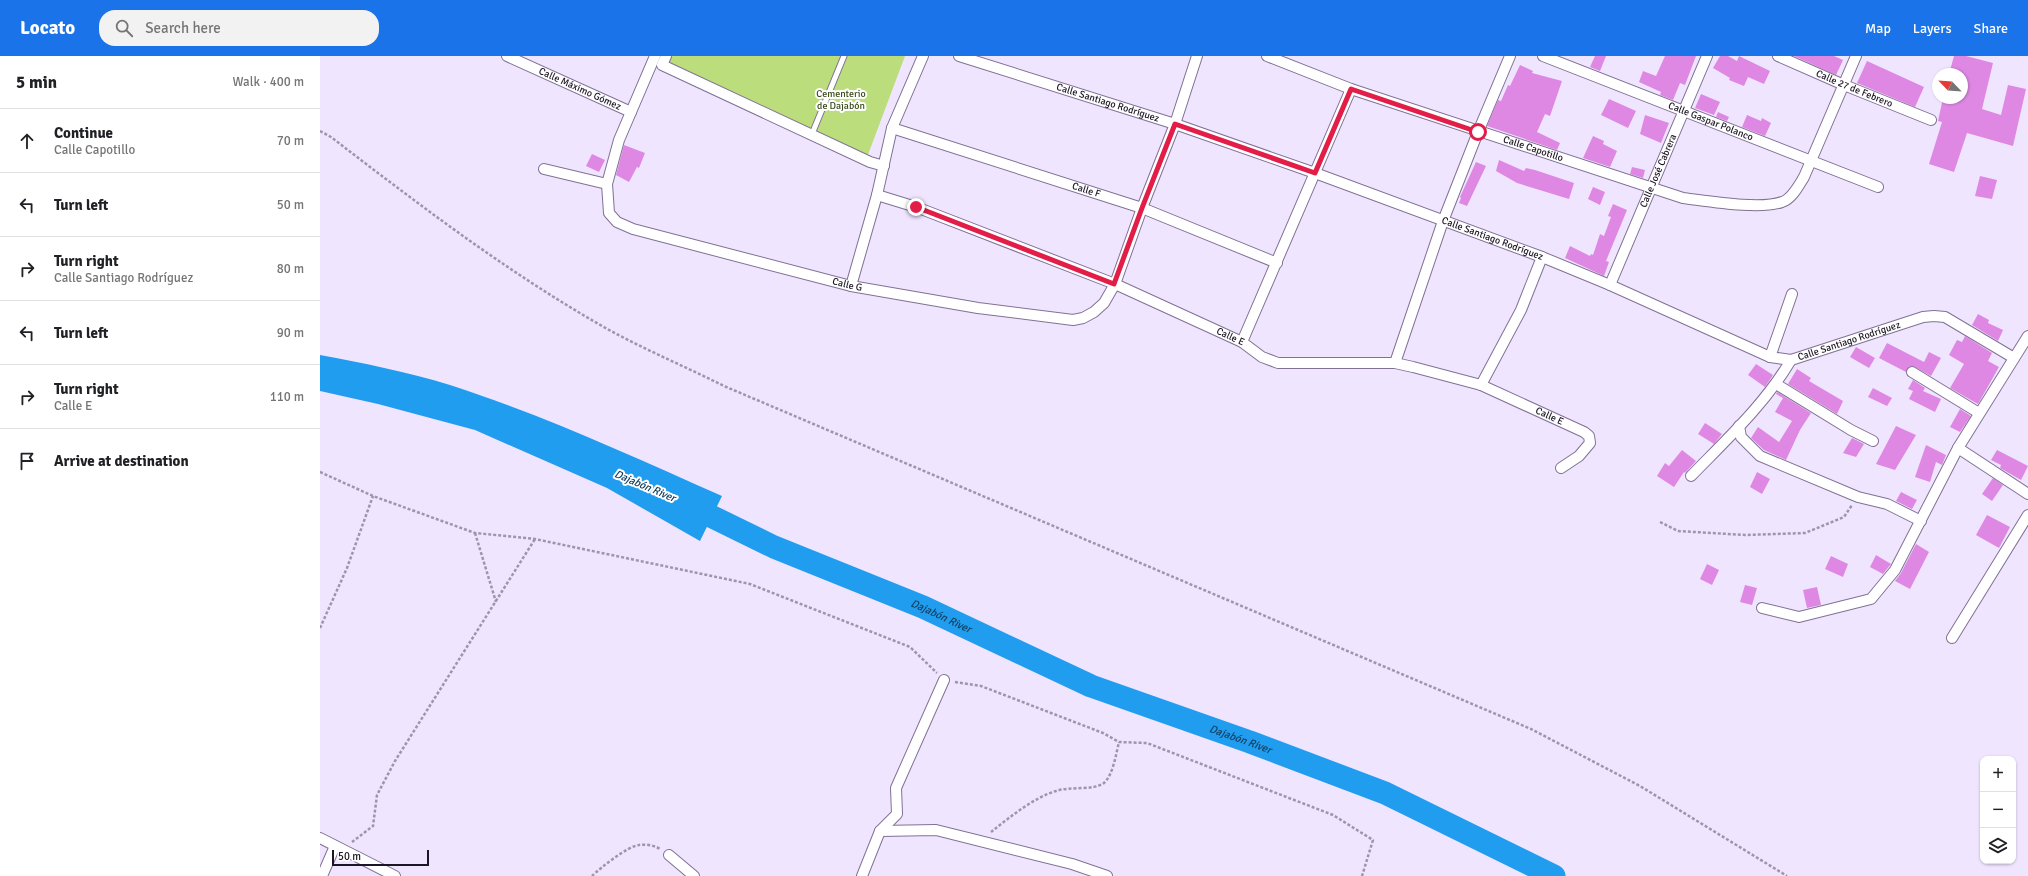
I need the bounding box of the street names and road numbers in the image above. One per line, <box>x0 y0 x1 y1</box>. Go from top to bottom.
street label: Calle Máximo Gómez <box>537 65 623 113</box>
street label: Calle 27 de Febrero <box>1814 67 1894 110</box>
street label: Calle Santiago Rodríguez <box>1055 81 1161 125</box>
street label: Calle Gaspar Polanco <box>1666 100 1755 144</box>
street label: Calle José Cabrera <box>1637 132 1679 209</box>
street label: Calle Capotillo <box>1502 133 1565 164</box>
street label: Calle F <box>1071 180 1102 200</box>
street label: Calle Santiago Rodríguez <box>1440 214 1545 263</box>
street label: Calle G <box>831 275 863 294</box>
street label: Calle Santiago Rodríguez <box>1796 319 1902 363</box>
street label: Calle E <box>1214 325 1247 348</box>
street label: Calle E <box>1534 405 1566 428</box>

